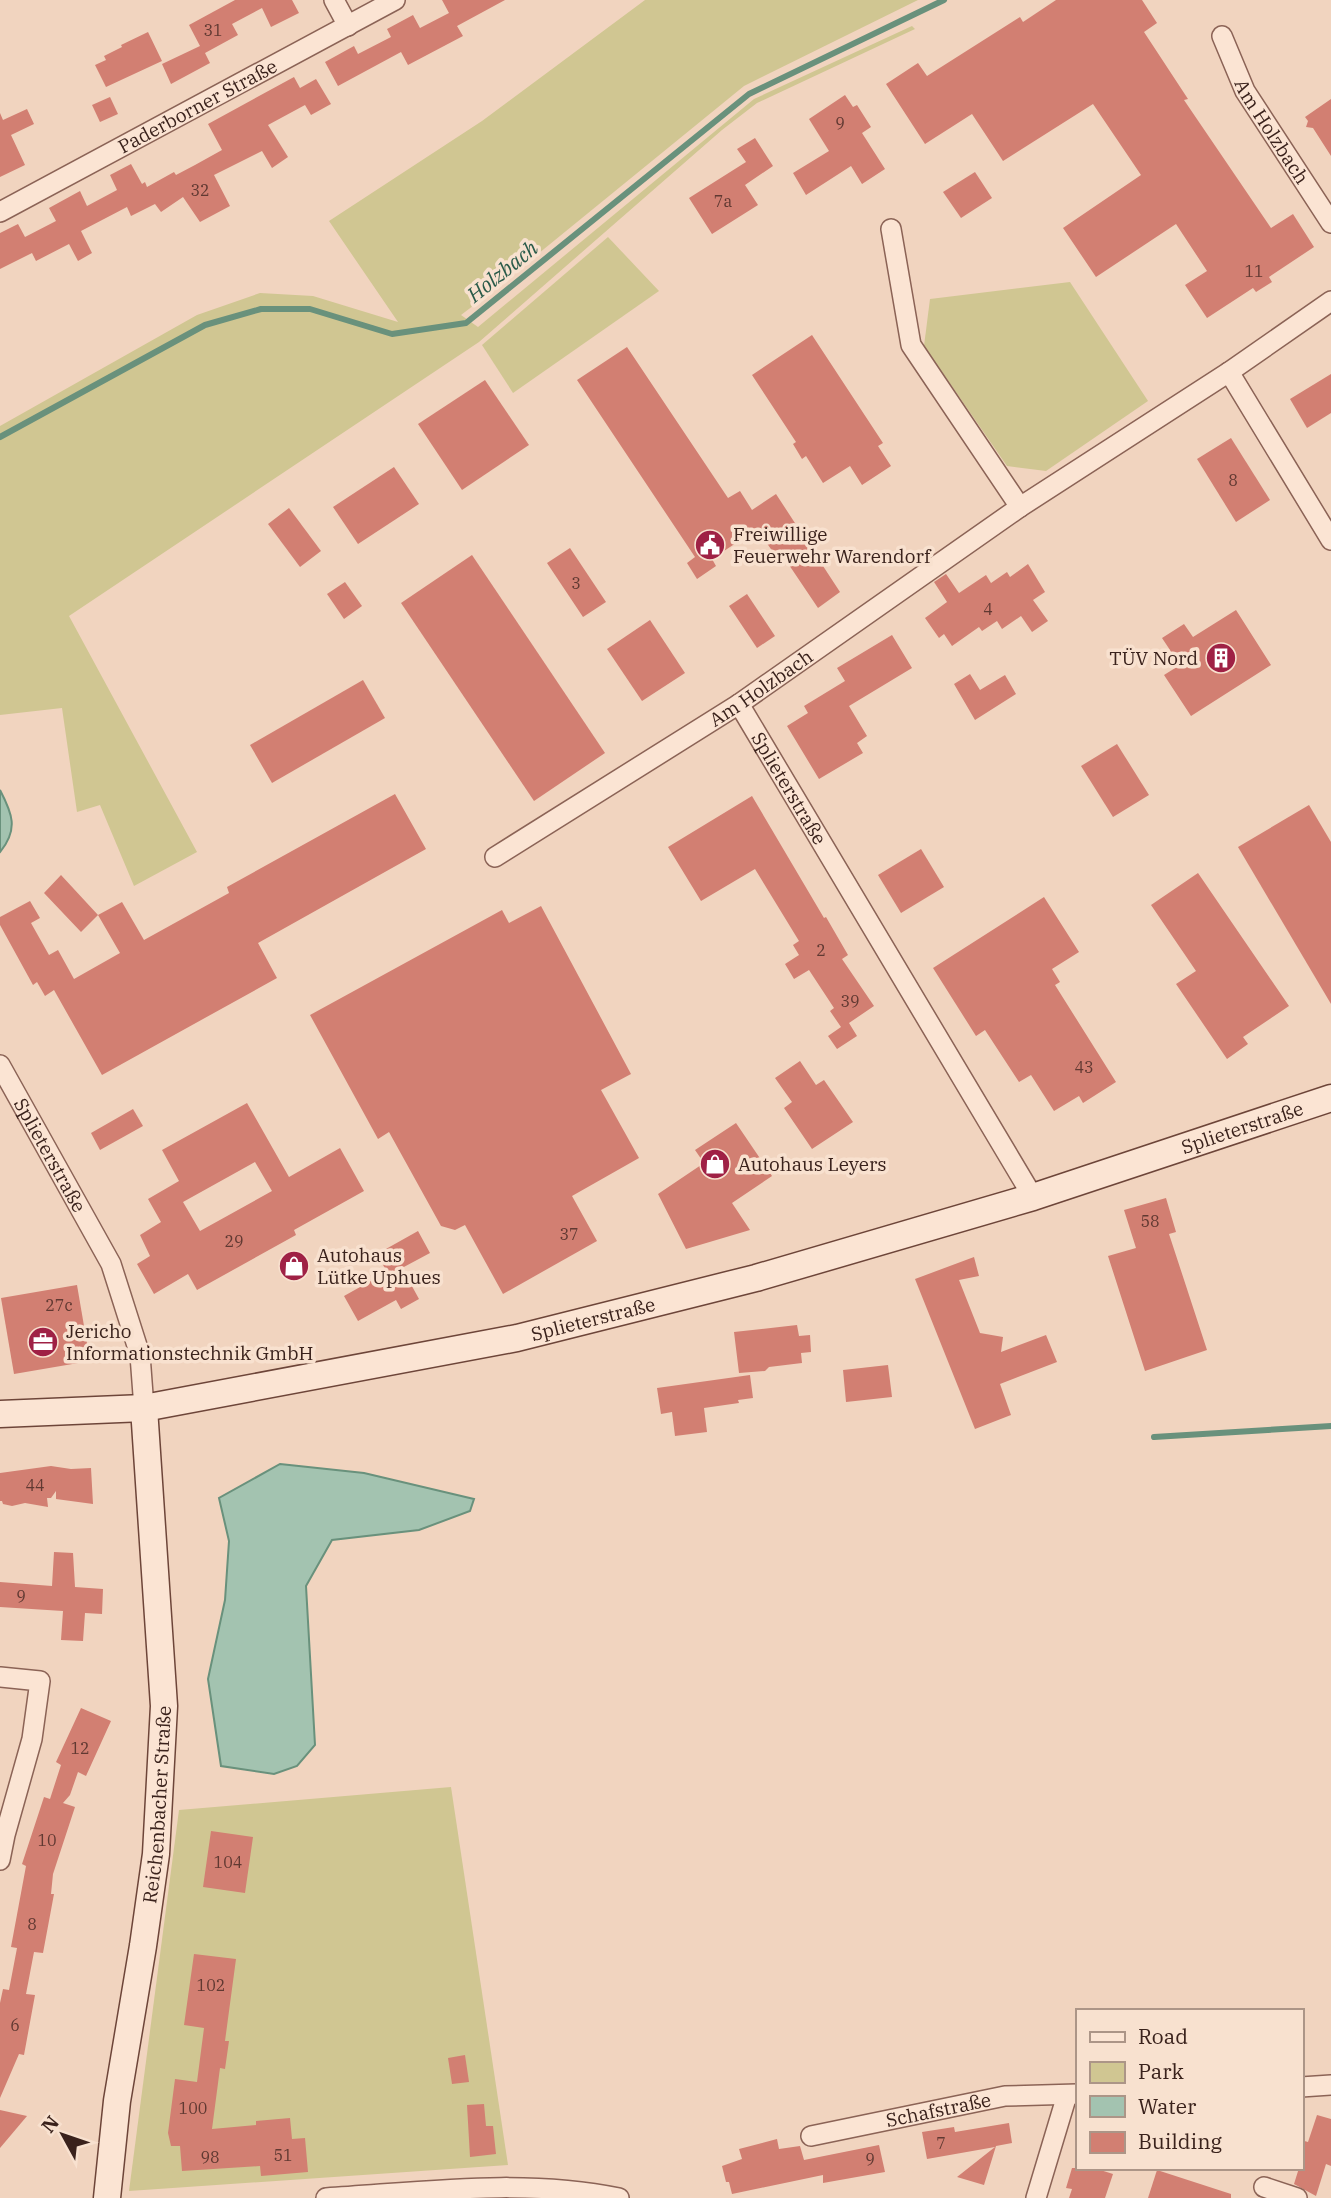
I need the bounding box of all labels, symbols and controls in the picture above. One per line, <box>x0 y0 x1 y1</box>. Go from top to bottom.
house number: 31 <box>203 20 223 40</box>
street label: Paderborner Straße <box>114 54 281 159</box>
street label: Am Holzbach <box>1229 76 1314 189</box>
house number: 9 <box>835 113 845 133</box>
house number: 32 <box>190 180 210 200</box>
house number: 7a <box>714 191 732 211</box>
water label: Holzbach <box>460 233 544 309</box>
house number: 11 <box>1244 261 1264 281</box>
house number: 8 <box>1228 470 1238 490</box>
place label: Freiwillige Feuerwehr Warendorf <box>733 522 932 568</box>
public building icon: Freiwillige Feuerwehr Warendorf <box>693 528 727 562</box>
house number: 3 <box>571 573 581 593</box>
house number: 4 <box>983 599 993 619</box>
building icon: TÜV Nord <box>1204 641 1238 675</box>
street label: Am Holzbach <box>705 644 817 732</box>
place label: TÜV Nord <box>1109 646 1198 670</box>
street label: Splieterstraße <box>746 727 832 849</box>
house number: 2 <box>816 940 826 960</box>
house number: 39 <box>840 991 860 1011</box>
house number: 43 <box>1074 1057 1094 1077</box>
street label: Splieterstraße <box>9 1094 92 1216</box>
street label: Splieterstraße <box>1178 1096 1306 1159</box>
shop icon: Autohaus Leyers <box>698 1147 732 1181</box>
place label: Autohaus Leyers <box>738 1152 887 1176</box>
house number: 58 <box>1140 1211 1160 1231</box>
house number: 37 <box>559 1224 579 1244</box>
house number: 29 <box>224 1231 244 1251</box>
place label: Autohaus Lütke Uphues <box>317 1243 441 1289</box>
shop icon: Autohaus Lütke Uphues <box>277 1249 311 1283</box>
street label: Splieterstraße <box>529 1292 658 1346</box>
house number: 27c <box>45 1295 73 1315</box>
place label: Jericho Informationstechnik GmbH <box>66 1319 314 1365</box>
office icon: Jericho Informationstechnik GmbH <box>26 1325 60 1359</box>
house number: 44 <box>25 1475 45 1495</box>
house number: 9 <box>16 1586 26 1606</box>
street label: Reichenbacher Straße <box>137 1705 176 1905</box>
house number: 12 <box>70 1738 90 1758</box>
house number: 10 <box>37 1830 57 1850</box>
house number: 104 <box>214 1852 242 1872</box>
house number: 8 <box>27 1914 37 1934</box>
house number: 102 <box>197 1975 225 1995</box>
legend <box>1076 2009 1303 2170</box>
house number: 6 <box>10 2015 20 2035</box>
text: Road <box>1138 2022 1188 2050</box>
text: Park <box>1138 2057 1185 2085</box>
street label: Schafstraße <box>884 2087 993 2132</box>
text: Water <box>1138 2092 1197 2120</box>
house number: 100 <box>179 2098 207 2118</box>
north arrow <box>28 2100 98 2170</box>
text: N <box>36 2111 64 2138</box>
text: Building <box>1138 2127 1223 2155</box>
house number: 7 <box>936 2133 946 2153</box>
house number: 51 <box>273 2145 293 2165</box>
house number: 98 <box>200 2147 220 2167</box>
house number: 9 <box>865 2149 875 2169</box>

